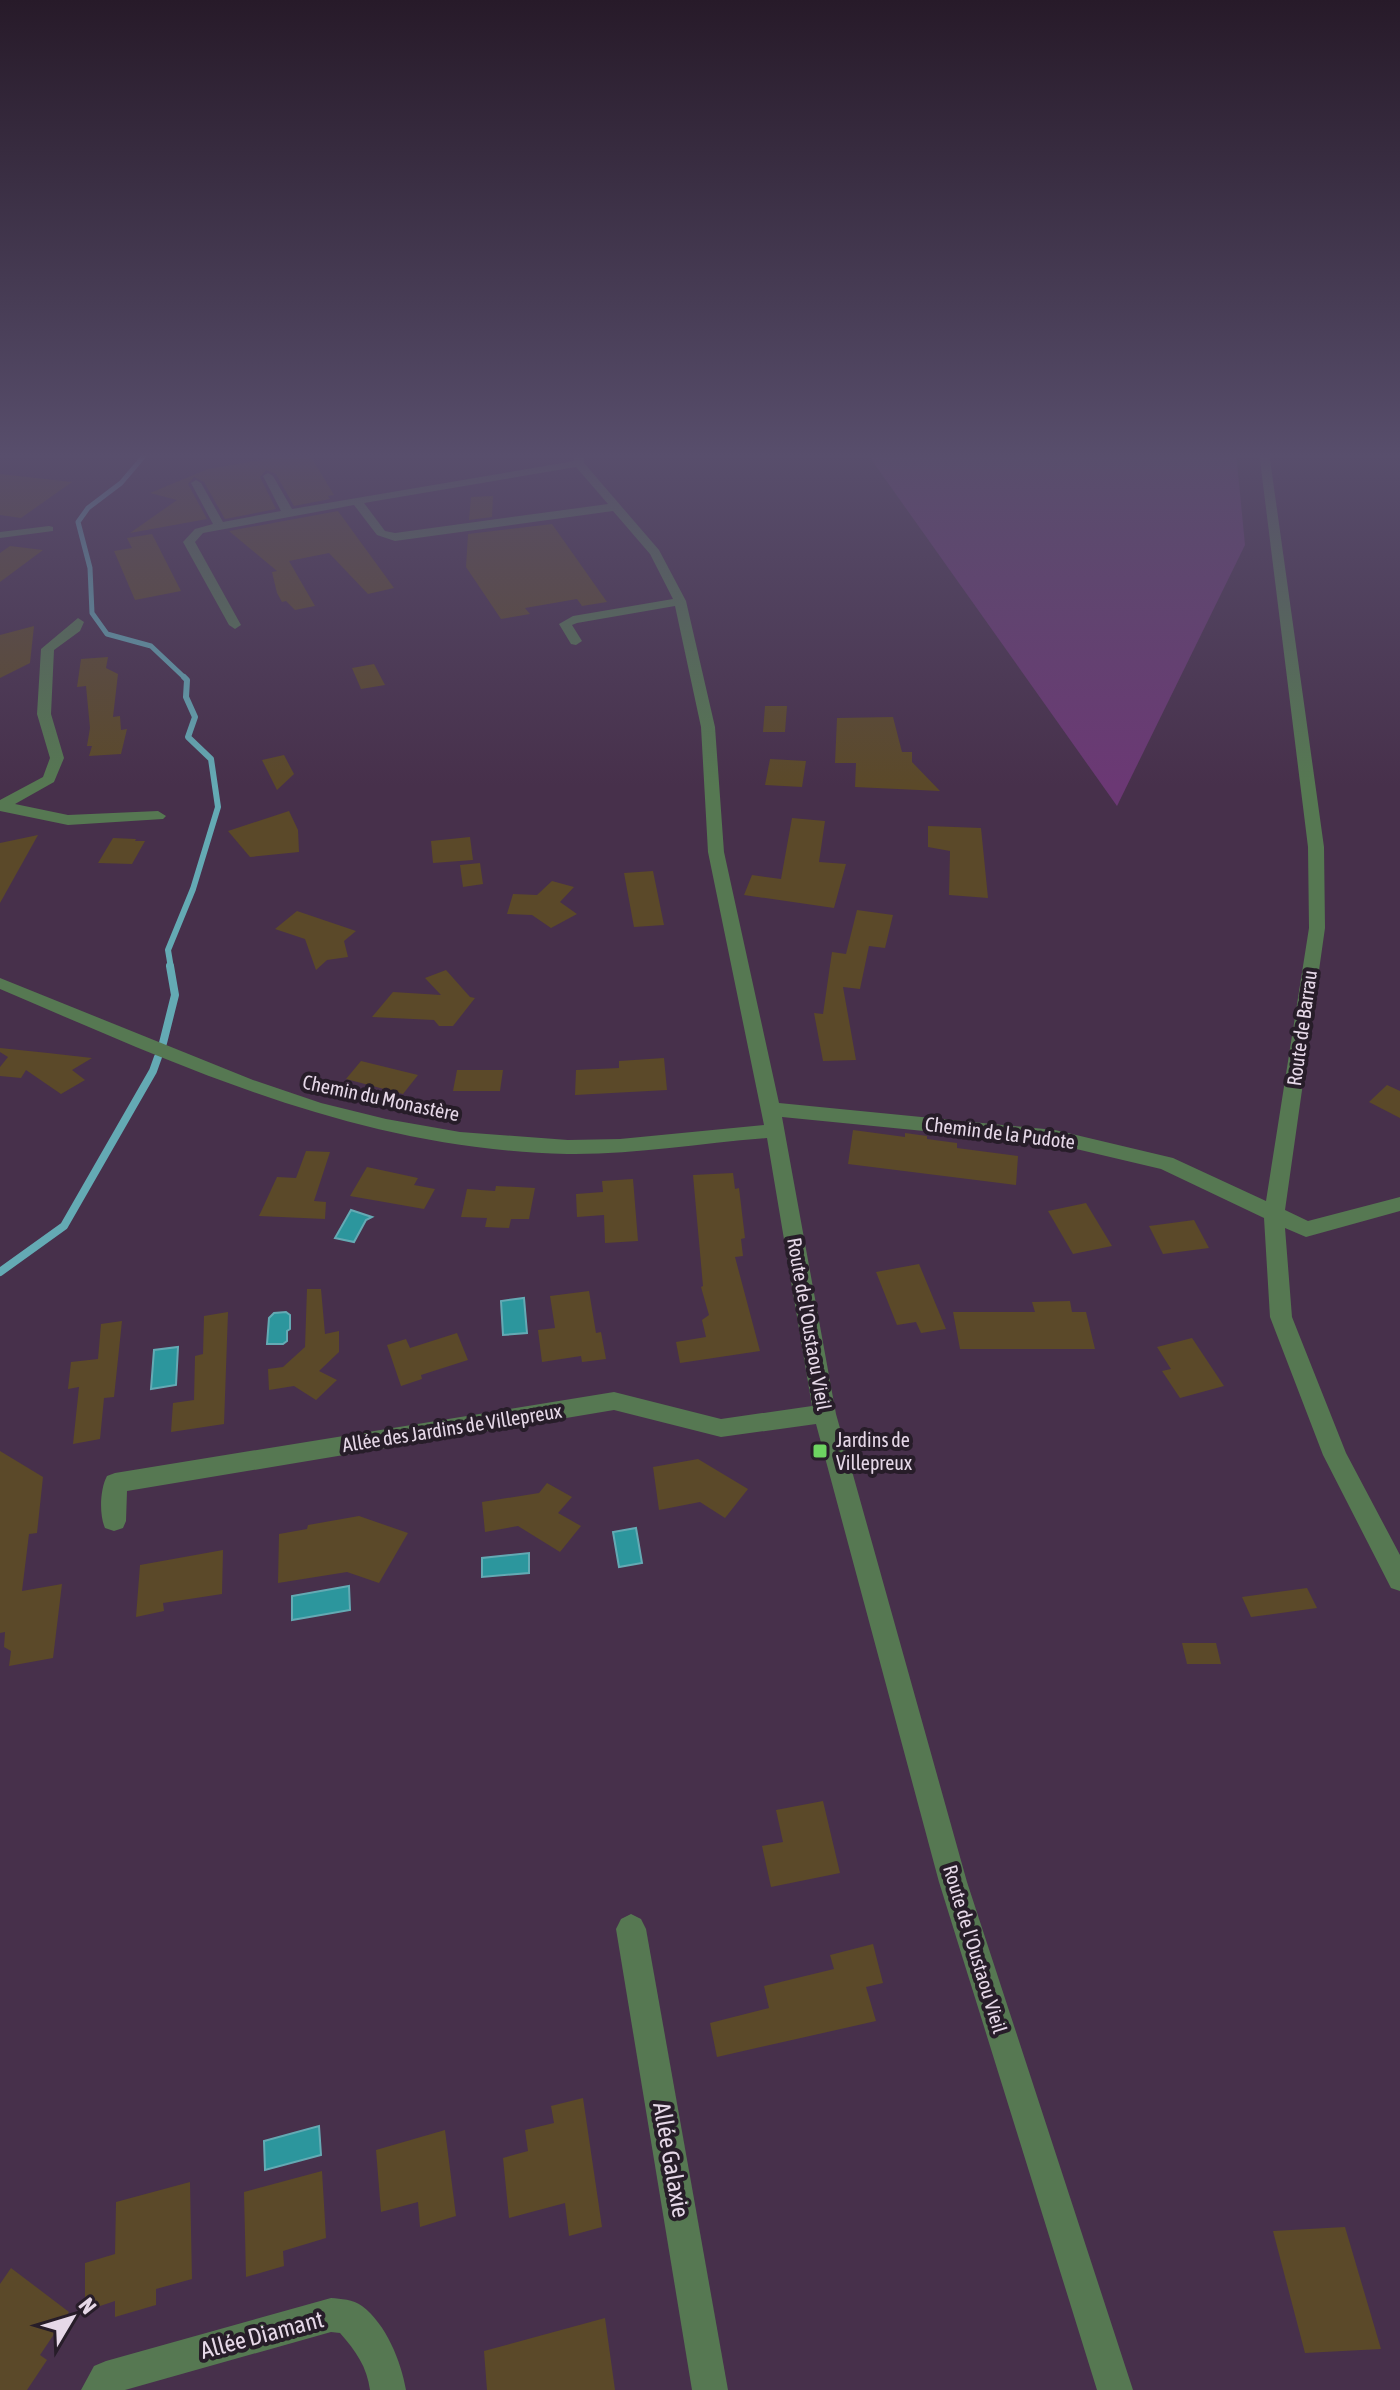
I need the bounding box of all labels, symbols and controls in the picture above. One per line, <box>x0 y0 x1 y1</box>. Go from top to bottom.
street label: Route de Barrau <box>1282 968 1321 1087</box>
street label: Chemin du Monastère <box>301 1070 462 1125</box>
street label: Chemin de la Pudote <box>924 1112 1076 1153</box>
street label: Route de l'Oustaou Vieil <box>783 1236 836 1413</box>
street label: Allée des Jardins de Villepreux <box>341 1399 563 1456</box>
place label: Jardins de Villepreux <box>836 1428 912 1474</box>
marker: Jardins de Villepreux <box>811 1442 829 1460</box>
street label: Route de l'Oustaou Vieil <box>939 1862 1012 2037</box>
street label: Allée Galaxie <box>648 2100 695 2220</box>
north arrow <box>32 2278 112 2358</box>
text: N <box>74 2293 102 2319</box>
street label: Allée Diamant <box>197 2305 326 2364</box>

